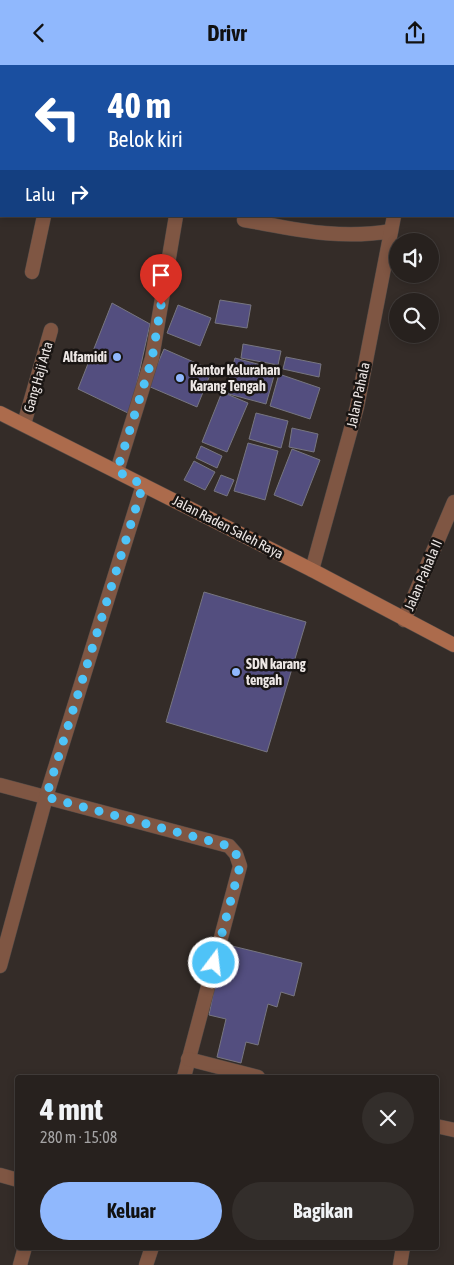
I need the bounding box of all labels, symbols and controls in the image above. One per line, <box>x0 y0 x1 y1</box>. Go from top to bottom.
icon: back <box>25 19 53 47</box>
icon: share <box>401 19 429 47</box>
text: Drivr <box>207 20 247 46</box>
icon: left <box>25 85 90 150</box>
text: 40 m <box>108 85 171 125</box>
text: Belok kiri <box>108 126 183 152</box>
icon: right <box>65 180 93 208</box>
text: Lalu <box>25 183 55 205</box>
map controls <box>389 233 439 343</box>
button: sound <box>389 233 439 283</box>
pin <box>140 254 182 305</box>
icon: arrive <box>147 261 175 289</box>
button: search <box>389 293 439 343</box>
street label: Gang Haji Arta <box>20 340 56 414</box>
place label: Alfamidi <box>62 349 107 365</box>
marker: Alfamidi <box>111 351 123 363</box>
street label: Jalan Pahala <box>343 361 373 429</box>
place label: Kantor Kelurahan Karang Tengah <box>190 362 280 394</box>
marker: Kantor Kelurahan Karang Tengah <box>174 372 186 384</box>
street label: Jalan Raden Saleh Raya <box>170 492 286 562</box>
street label: Jalan Pahala II <box>401 537 445 613</box>
place label: SDN karang tengah <box>245 656 307 688</box>
marker: SDN karang tengah <box>230 666 242 678</box>
position arrow <box>187 936 239 988</box>
text: 4 mnt <box>40 1092 103 1126</box>
button: close <box>362 1092 414 1144</box>
text: 280 m · 15:08 <box>40 1128 117 1146</box>
button: Keluar <box>40 1182 222 1240</box>
button: Bagikan <box>232 1182 414 1240</box>

